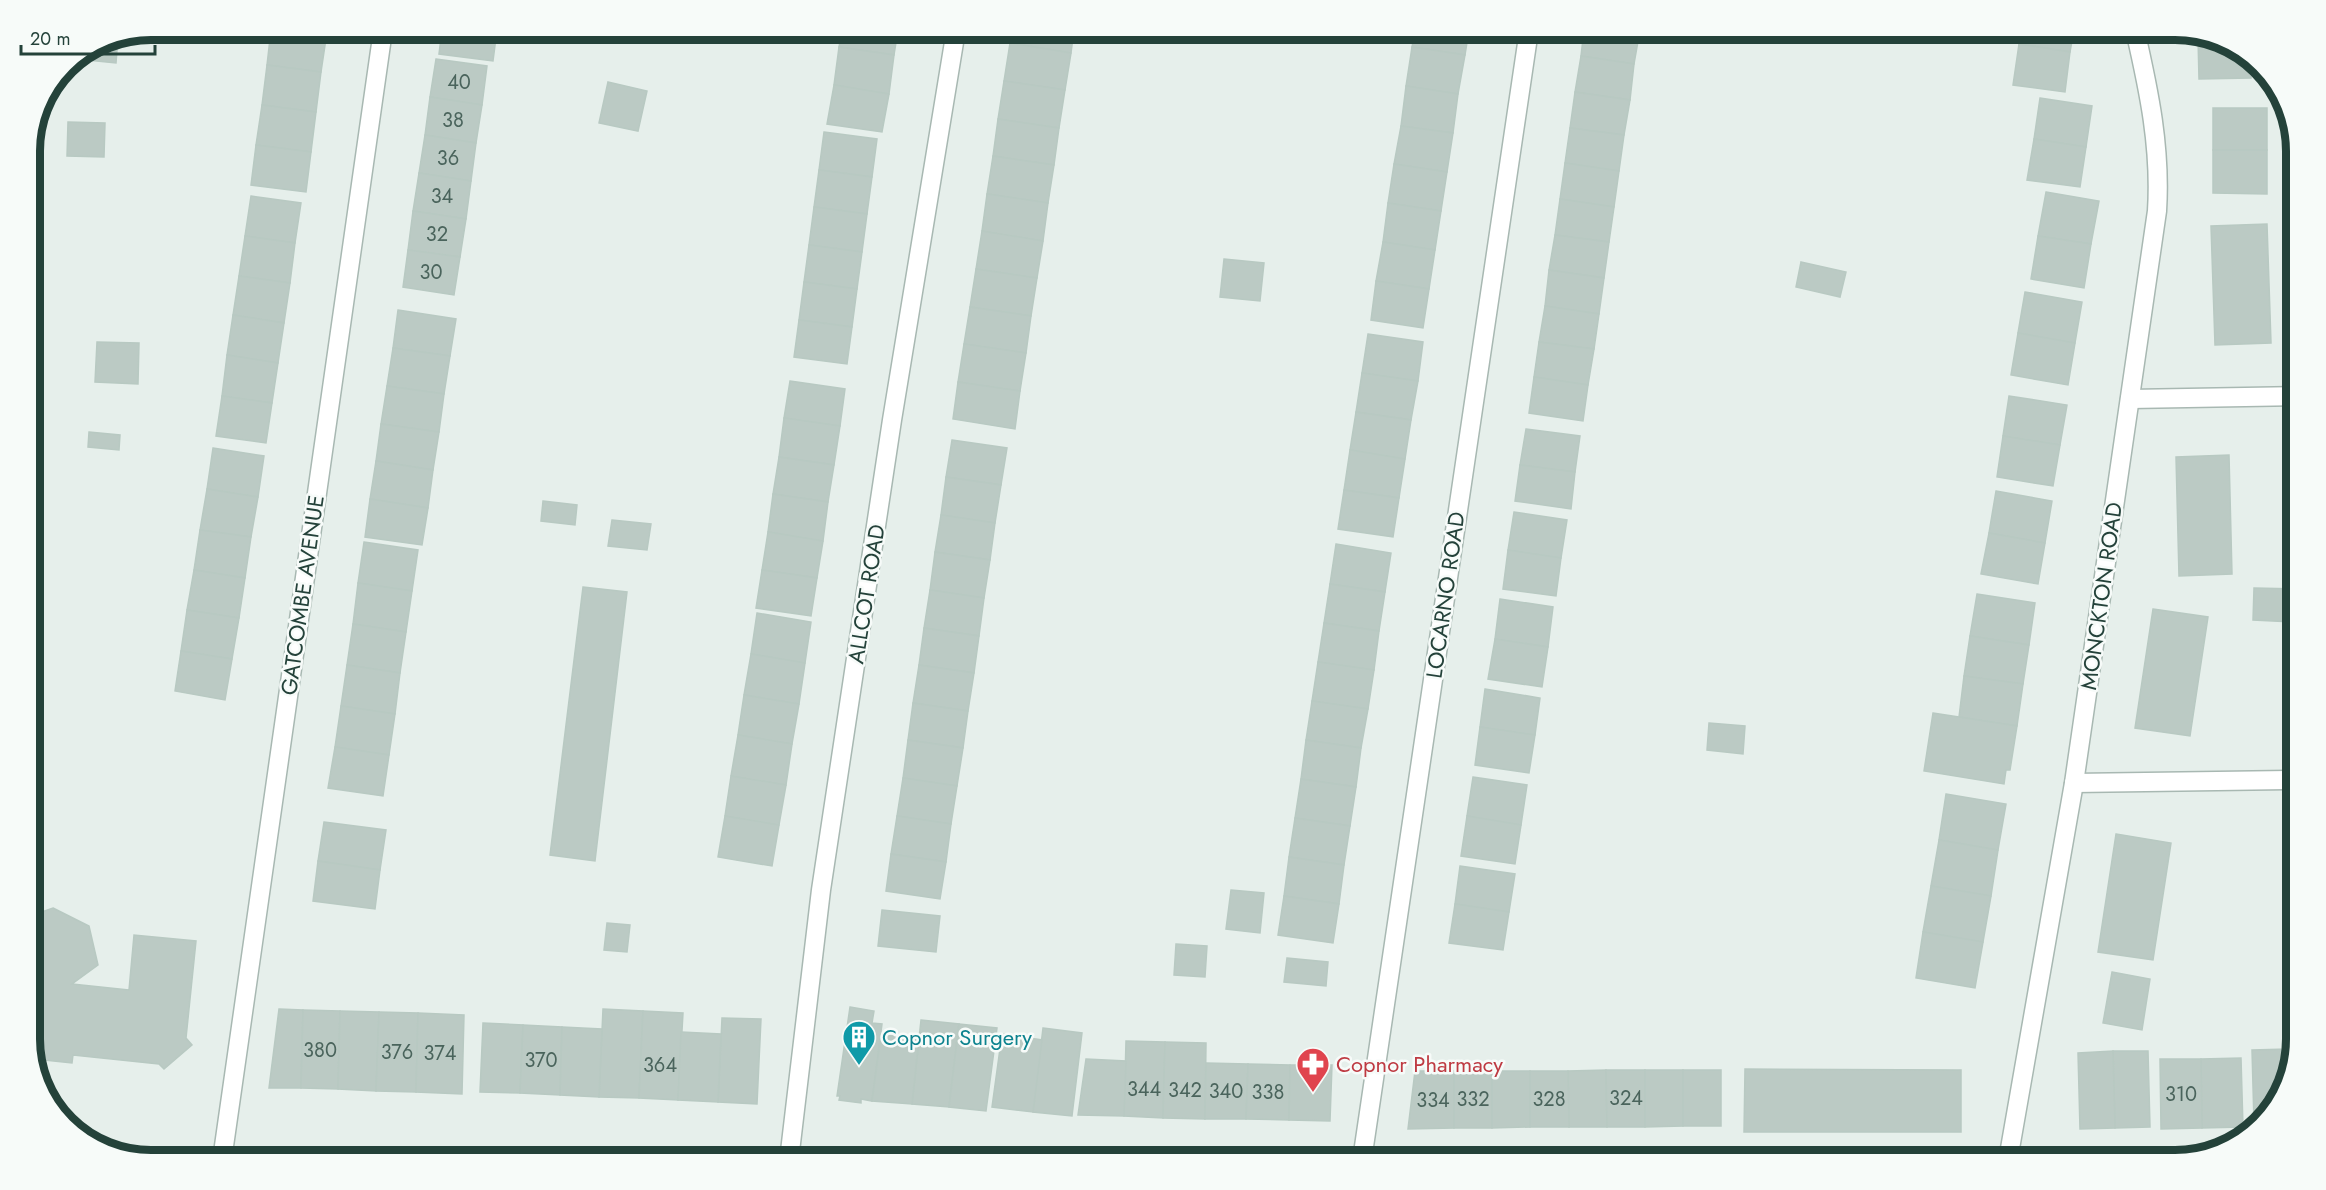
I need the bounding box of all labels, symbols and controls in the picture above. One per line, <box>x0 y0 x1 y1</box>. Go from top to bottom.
scale bar <box>21 18 154 56</box>
text: 20 m <box>30 26 70 52</box>
house number: 40 <box>447 68 471 97</box>
house number: 38 <box>442 106 464 135</box>
house number: 36 <box>437 144 459 173</box>
house number: 34 <box>431 182 454 211</box>
house number: 32 <box>426 220 448 249</box>
house number: 30 <box>420 258 442 287</box>
street label: GATCOMBE AVENUE <box>272 493 332 697</box>
street label: MONCKTON ROAD <box>2072 500 2130 692</box>
street label: LOCARNO ROAD <box>1417 510 1473 680</box>
street label: ALLCOT ROAD <box>839 522 893 666</box>
building icon: Copnor Surgery <box>841 1019 877 1066</box>
place label: Copnor Surgery <box>882 1021 1032 1053</box>
house number: 380 <box>303 1036 337 1065</box>
house number: 376 <box>381 1038 413 1067</box>
house number: 374 <box>424 1039 457 1068</box>
house number: 370 <box>524 1046 558 1075</box>
pharmacy icon: Copnor Pharmacy <box>1295 1046 1331 1093</box>
place label: Copnor Pharmacy <box>1336 1048 1503 1080</box>
house number: 364 <box>643 1051 677 1080</box>
house number: 344 <box>1127 1075 1161 1104</box>
house number: 342 <box>1168 1076 1202 1105</box>
house number: 340 <box>1209 1077 1243 1106</box>
house number: 338 <box>1252 1078 1284 1107</box>
house number: 310 <box>2165 1080 2197 1109</box>
house number: 324 <box>1609 1084 1643 1113</box>
house number: 332 <box>1456 1085 1490 1114</box>
house number: 328 <box>1532 1085 1566 1114</box>
house number: 334 <box>1416 1086 1450 1115</box>

